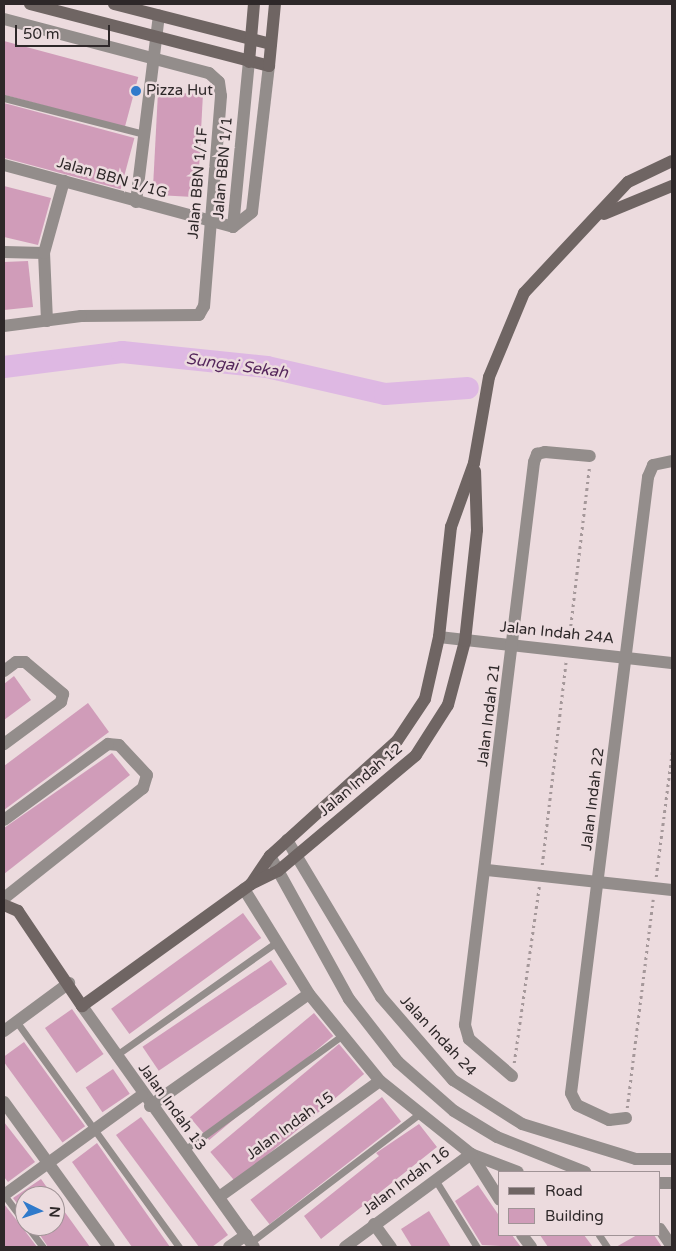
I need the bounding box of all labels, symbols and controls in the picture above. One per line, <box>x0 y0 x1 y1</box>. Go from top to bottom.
scale bar <box>18 15 112 47</box>
text: 50 m <box>23 25 60 43</box>
place label: Pizza Hut <box>146 82 213 100</box>
marker: Pizza Hut <box>130 85 142 97</box>
street label: Jalan BBN 1/1 <box>210 116 236 220</box>
street label: Jalan BBN 1/1F <box>184 126 212 240</box>
street label: Jalan BBN 1/1G <box>55 154 169 202</box>
water label: Sungai Sekah <box>185 349 289 383</box>
street label: Jalan Indah 24A <box>499 618 615 648</box>
street label: Jalan Indah 21 <box>474 662 504 768</box>
street label: Jalan Indah 12 <box>316 740 406 820</box>
street label: Jalan Indah 22 <box>578 746 608 852</box>
street label: Jalan Indah 24 <box>396 992 480 1080</box>
street label: Jalan Indah 13 <box>134 1060 210 1154</box>
street label: Jalan Indah 15 <box>243 1088 337 1164</box>
street label: Jalan Indah 16 <box>359 1143 453 1219</box>
legend <box>498 1171 661 1236</box>
text: Road <box>545 1182 583 1200</box>
north arrow <box>15 1186 65 1236</box>
text: N <box>46 1206 63 1218</box>
text: Building <box>545 1207 604 1225</box>

